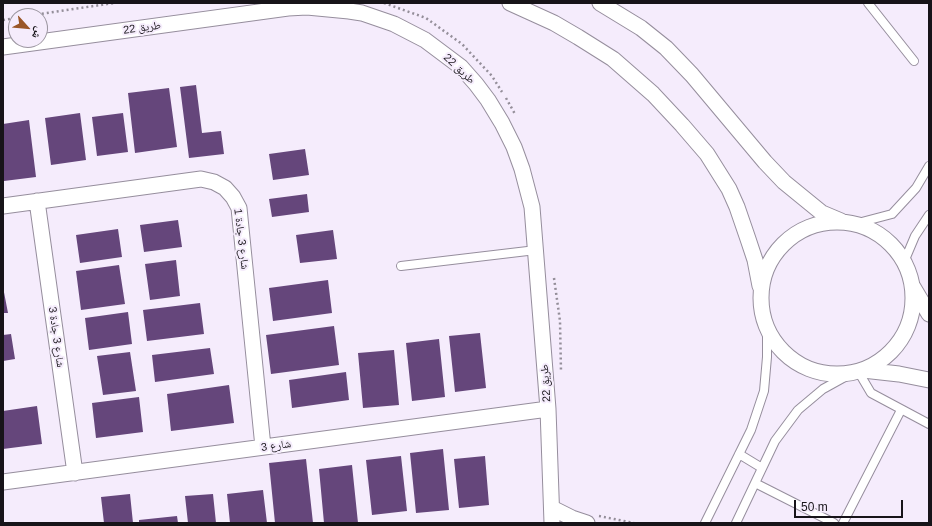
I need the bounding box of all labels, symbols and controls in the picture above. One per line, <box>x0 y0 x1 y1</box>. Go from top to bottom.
north arrow <box>8 8 48 48</box>
street label: طريق 22 <box>122 19 162 37</box>
text: ش <box>30 25 46 41</box>
street label: طريق 22 <box>441 51 477 87</box>
street label: شارع 3 جادة 1 <box>231 208 251 270</box>
street label: شارع 3 جادة 3 <box>45 306 67 368</box>
street label: طريق 22 <box>538 364 554 402</box>
street label: شارع 3 <box>260 437 292 455</box>
scale bar <box>796 492 905 518</box>
text: 50 m <box>801 500 828 514</box>

